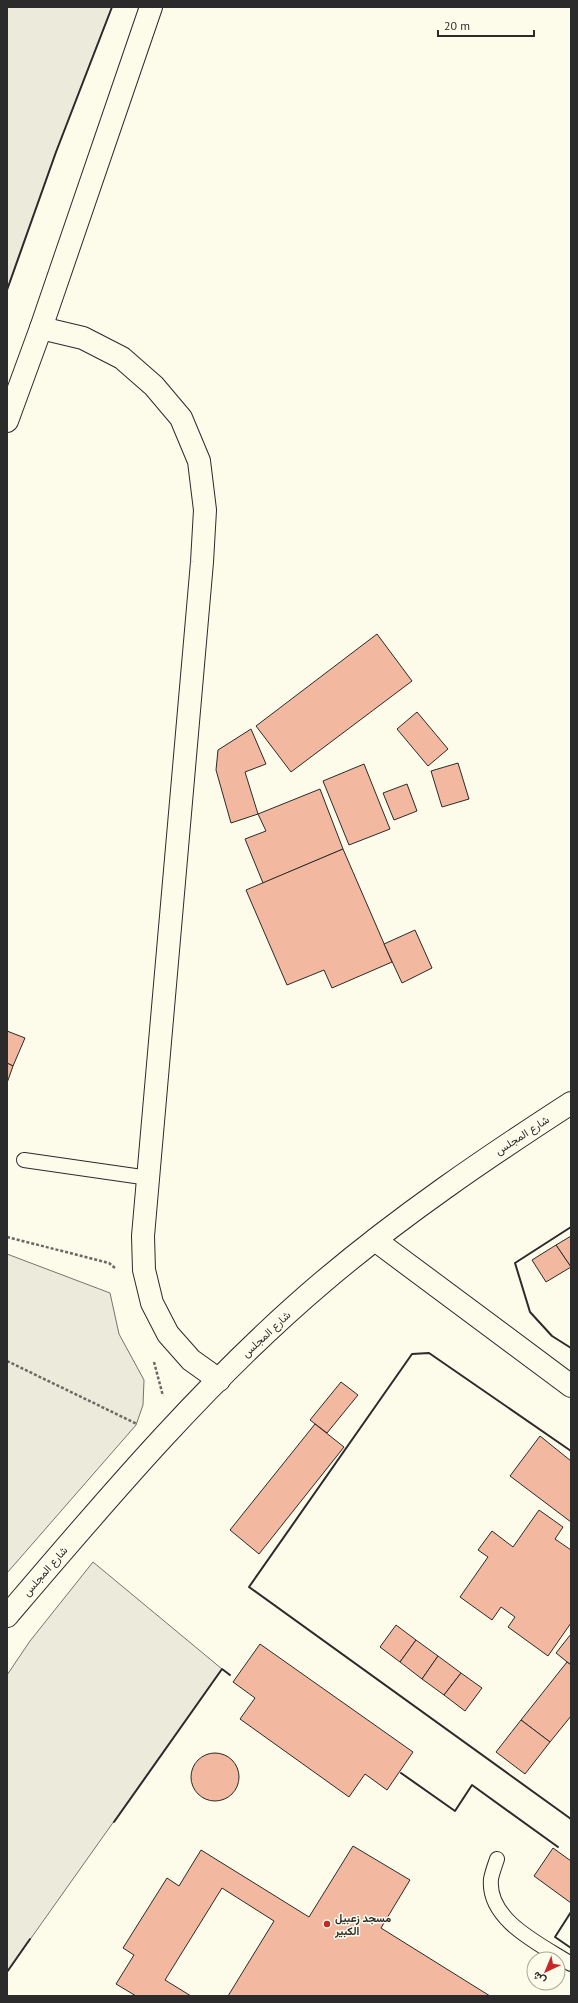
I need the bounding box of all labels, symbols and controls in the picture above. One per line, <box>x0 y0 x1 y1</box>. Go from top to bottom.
scale bar <box>438 12 534 38</box>
text: 20 m <box>444 18 470 33</box>
street label: شارع المجلس <box>492 1112 552 1159</box>
street label: شارع المجلس <box>239 1308 294 1361</box>
street label: شارع المجلس <box>19 1543 71 1600</box>
place label: مسجد زعبيل الكبير <box>334 1911 391 1938</box>
marker: مسجد زعبيل الكبير <box>322 1919 332 1929</box>
north arrow <box>526 1951 566 1991</box>
text: ش <box>529 1969 549 1988</box>

